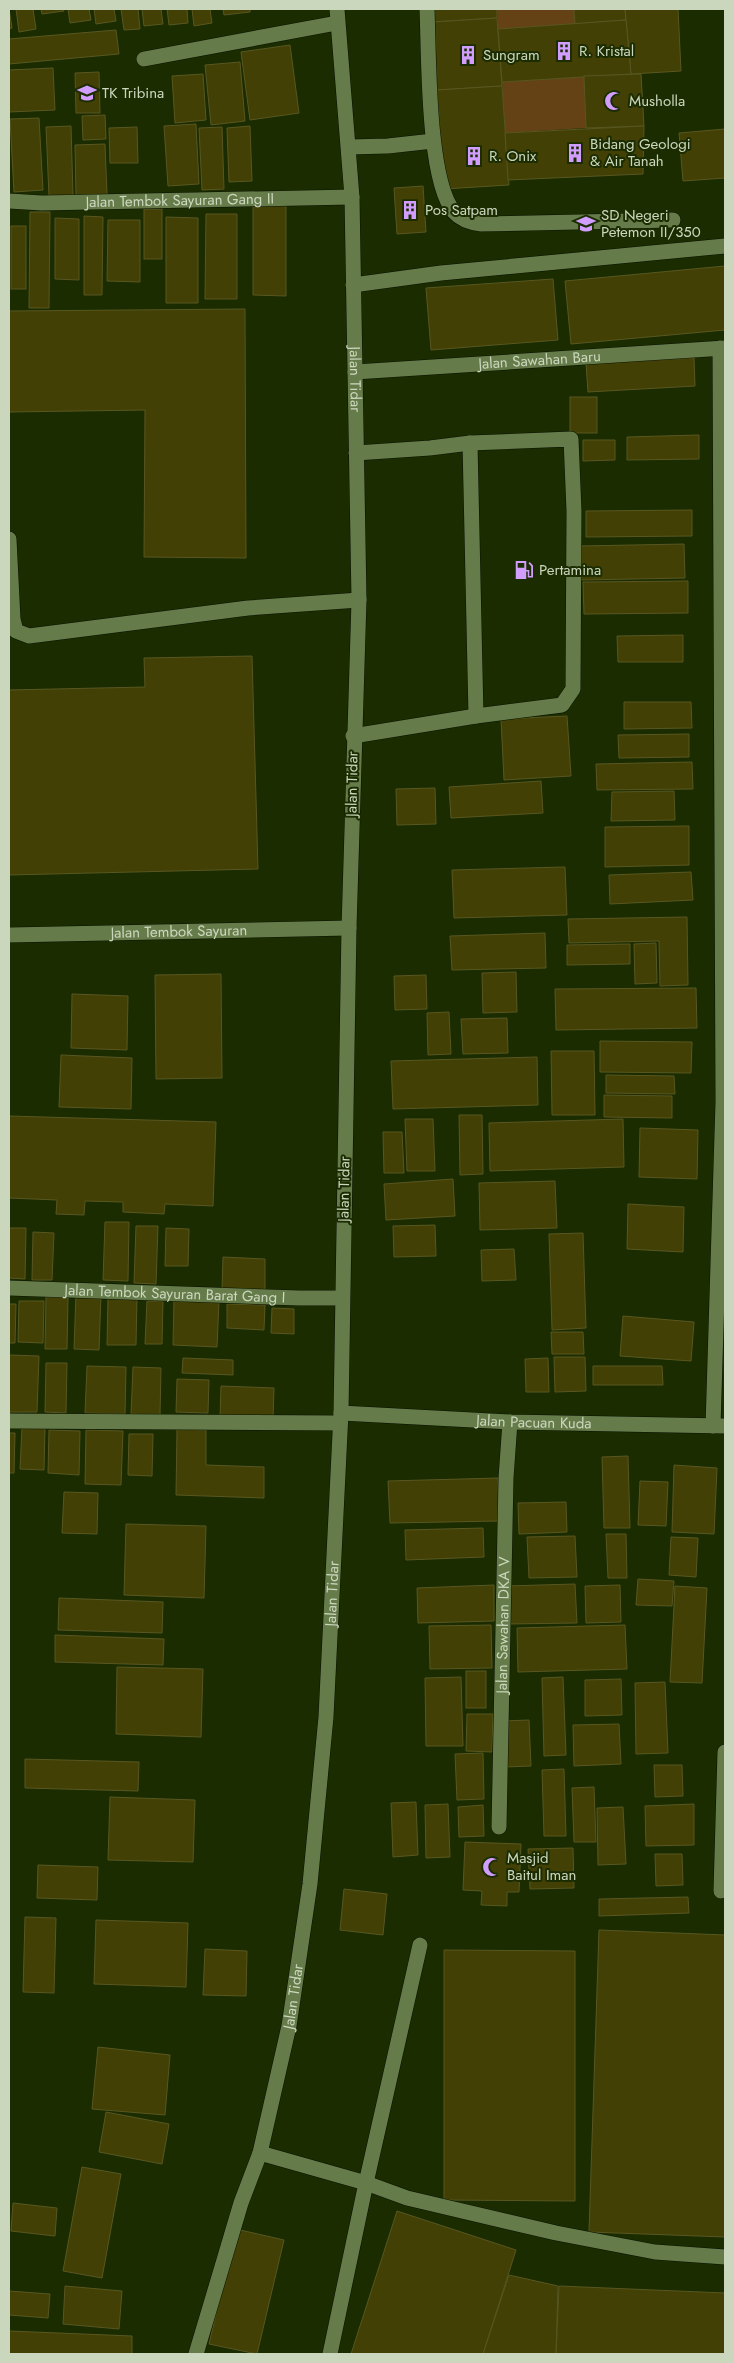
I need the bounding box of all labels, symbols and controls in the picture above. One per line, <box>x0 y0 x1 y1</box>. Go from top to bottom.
building icon: R. Kristal <box>553 40 575 62</box>
place label: R. Kristal <box>579 40 634 62</box>
building icon: Sungram <box>457 44 479 66</box>
place label: Sungram <box>483 44 540 66</box>
school or university icon: TK Tribina <box>76 82 98 104</box>
place label: TK Tribina <box>102 82 164 104</box>
mosque icon: Musholla <box>603 90 625 112</box>
place label: Musholla <box>629 90 685 112</box>
place label: Bidang Geologi & Air Tanah <box>590 133 691 172</box>
building icon: Bidang Geologi & Air Tanah <box>564 142 586 164</box>
building icon: R. Onix <box>463 145 485 167</box>
place label: R. Onix <box>489 145 537 167</box>
street label: Jalan Tembok Sayuran Gang II <box>83 188 274 213</box>
building icon: Pos Satpam <box>399 199 421 221</box>
place label: Pos Satpam <box>425 199 498 221</box>
place label: SD Negeri Petemon II/350 <box>601 204 701 243</box>
school or university icon: SD Negeri Petemon II/350 <box>575 213 597 235</box>
street label: Jalan Tidar <box>344 344 367 413</box>
street label: Jalan Sawahan Baru <box>476 345 602 375</box>
fuel station icon: Pertamina <box>513 559 535 581</box>
place label: Pertamina <box>539 559 601 581</box>
street label: Jalan Tidar <box>340 750 364 819</box>
street label: Jalan Tembok Sayuran <box>108 919 248 944</box>
street label: Jalan Tidar <box>332 1155 356 1224</box>
street label: Jalan Tembok Sayuran Barat Gang I <box>62 1279 286 1309</box>
street label: Jalan Pacuan Kuda <box>474 1409 592 1435</box>
street label: Jalan Sawahan DKA V <box>491 1556 515 1696</box>
street label: Jalan Tidar <box>319 1560 345 1629</box>
place label: Masjid Baitul Iman <box>507 1847 576 1886</box>
mosque icon: Masjid Baitul Iman <box>481 1856 503 1878</box>
street label: Jalan Tidar <box>277 1962 309 2034</box>

